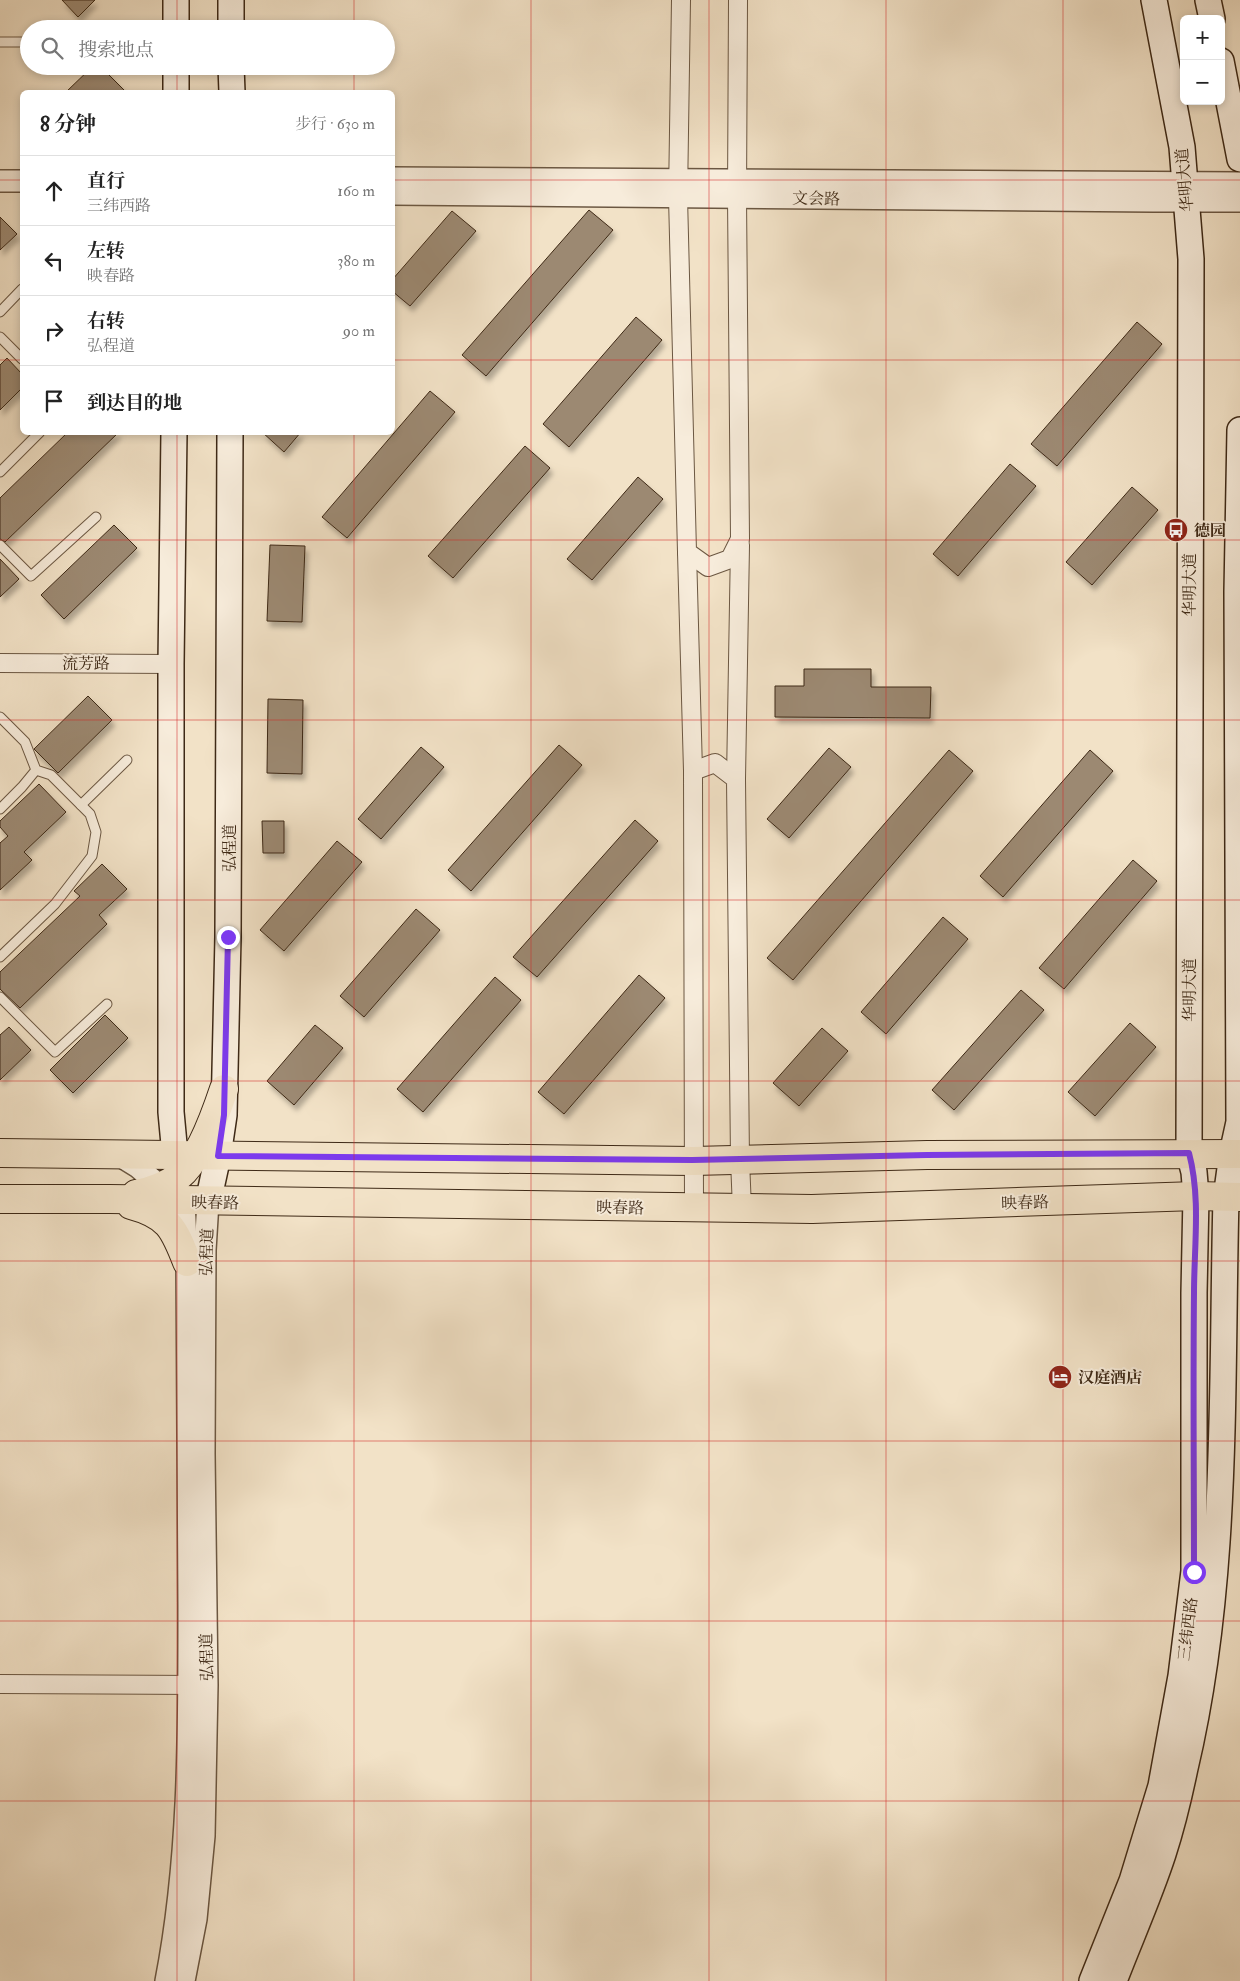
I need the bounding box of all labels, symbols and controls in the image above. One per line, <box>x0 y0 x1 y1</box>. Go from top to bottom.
map controls <box>1180 15 1225 105</box>
button: + <box>1180 15 1225 60</box>
search box <box>20 20 395 75</box>
icon: search <box>38 34 66 62</box>
text: 搜索地点 <box>78 38 154 62</box>
button: − <box>1180 60 1225 105</box>
text: 8 分钟 <box>40 111 96 138</box>
text: 步行 · 630 m <box>295 114 375 134</box>
street label: 华明大道 <box>1172 147 1198 213</box>
text: 直行 <box>87 169 125 193</box>
icon: ahead <box>40 177 68 205</box>
text: 160 m <box>337 181 375 201</box>
street label: 文会路 <box>792 189 840 209</box>
text: 三纬西路 <box>87 196 151 216</box>
text: 左转 <box>87 239 125 263</box>
icon: left <box>40 247 68 275</box>
text: 380 m <box>337 251 375 271</box>
text: 映春路 <box>87 266 135 286</box>
text: 右转 <box>87 309 125 333</box>
icon: right <box>40 317 68 345</box>
text: 90 m <box>343 321 375 341</box>
text: 弘程道 <box>87 336 135 356</box>
icon: arrive <box>40 387 68 415</box>
text: 到达目的地 <box>87 391 182 415</box>
bus stop icon: 德园 <box>1163 517 1189 543</box>
place label: 德园 <box>1194 521 1226 541</box>
street label: 华明大道 <box>1180 553 1200 617</box>
street label: 流芳路 <box>62 654 110 674</box>
street label: 弘程道 <box>220 824 240 872</box>
route end <box>217 926 240 949</box>
street label: 华明大道 <box>1180 958 1200 1022</box>
street label: 映春路 <box>1001 1192 1049 1214</box>
street label: 映春路 <box>191 1193 239 1213</box>
street label: 映春路 <box>596 1198 644 1218</box>
street label: 弘程道 <box>196 1228 218 1276</box>
hotel icon: 汉庭酒店 <box>1047 1364 1073 1390</box>
place label: 汉庭酒店 <box>1078 1368 1142 1388</box>
route start <box>1183 1561 1206 1584</box>
street label: 三纬西路 <box>1174 1596 1202 1662</box>
street label: 弘程道 <box>197 1633 217 1681</box>

